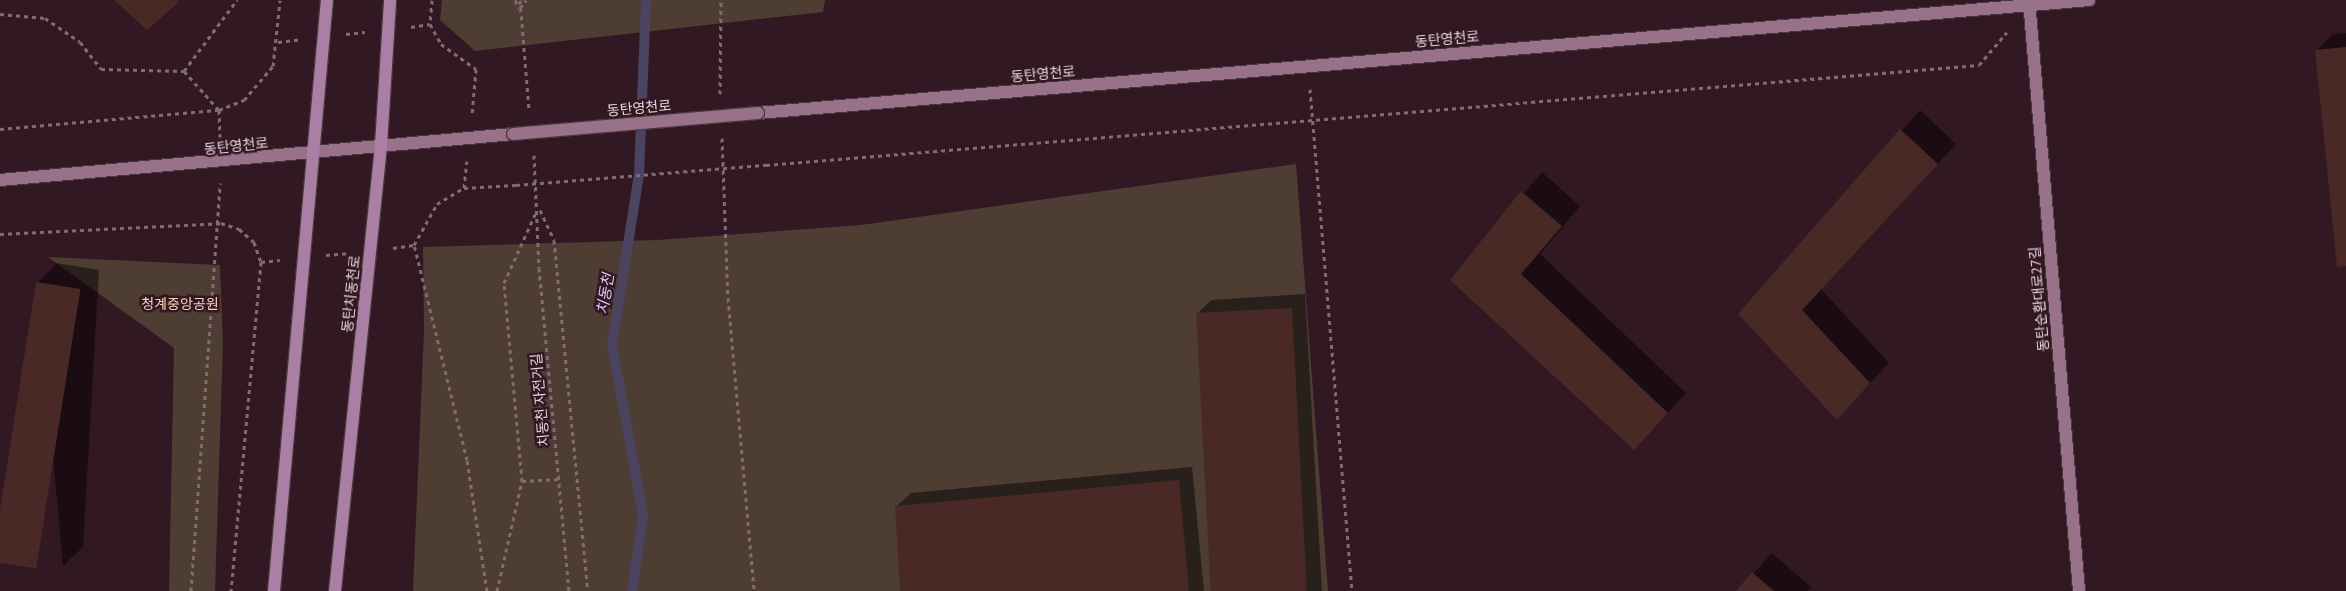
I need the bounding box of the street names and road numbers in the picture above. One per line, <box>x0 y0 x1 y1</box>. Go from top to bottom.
street label: 동탄영천로 <box>1414 28 1480 50</box>
street label: 동탄영천로 <box>1010 63 1076 85</box>
street label: 동탄영천로 <box>606 97 672 119</box>
street label: 동탄영천로 <box>203 134 269 158</box>
street label: 동탄순환대로27길 <box>2026 246 2052 352</box>
street label: 동탄치동천로 <box>339 255 363 333</box>
street label: 치동천 자전거길 <box>528 352 552 448</box>

